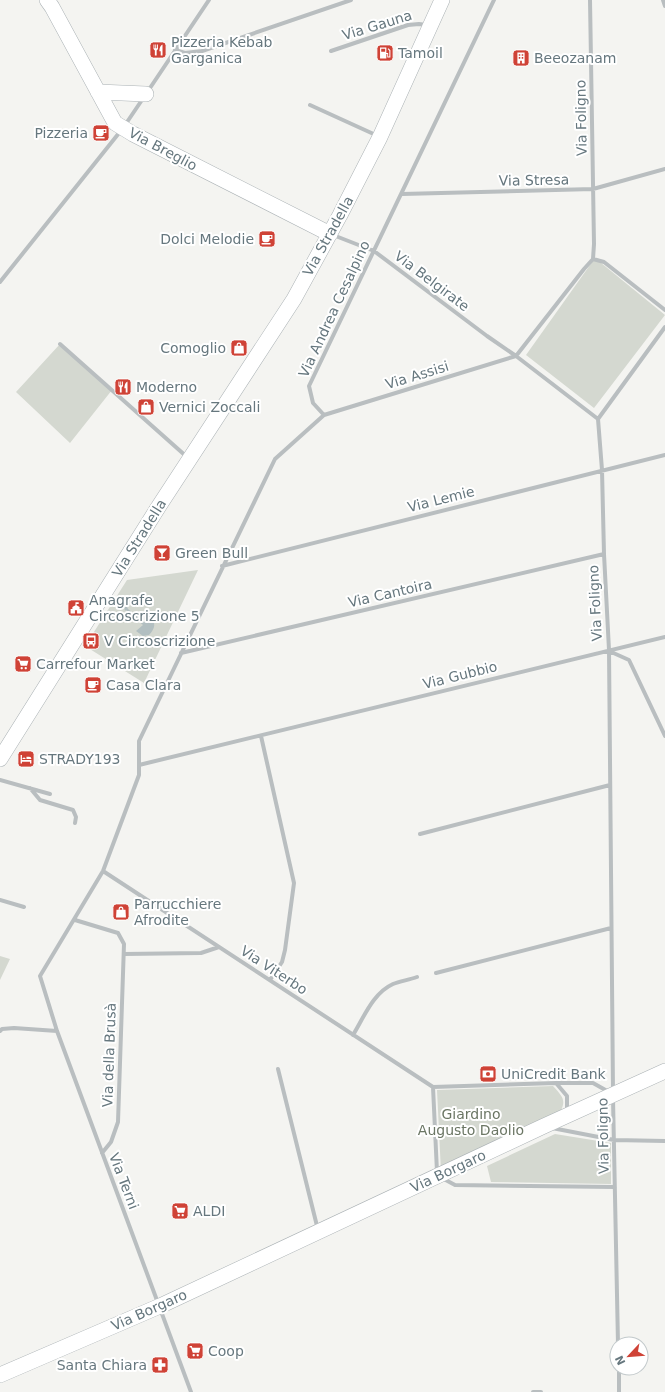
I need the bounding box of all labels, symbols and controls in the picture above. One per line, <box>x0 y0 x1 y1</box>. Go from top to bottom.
street label: Via Gauna <box>340 7 414 43</box>
place label: Pizzeria Kebab Garganica <box>171 34 273 66</box>
restaurant icon: Pizzeria Kebab Garganica <box>148 40 168 60</box>
fuel station icon: Tamoil <box>375 43 395 63</box>
place label: Tamoil <box>397 45 443 61</box>
building icon: Beeozanam <box>511 48 531 68</box>
place label: Beeozanam <box>534 50 616 66</box>
street label: Via Foligno <box>572 80 590 156</box>
cafe icon: Pizzeria <box>91 123 111 143</box>
street label: Via Breglio <box>126 124 200 174</box>
place label: Pizzeria <box>34 125 88 141</box>
street label: Via Stresa <box>499 171 569 189</box>
street label: Via Stradella <box>299 193 357 279</box>
cafe icon: Dolci Melodie <box>257 229 277 249</box>
place label: Dolci Melodie <box>160 231 254 247</box>
street label: Via Andrea Cesalpino <box>295 238 373 380</box>
street label: Via Belgirate <box>391 248 473 314</box>
shop icon: Comoglio <box>229 338 249 358</box>
place label: Comoglio <box>160 340 226 356</box>
street label: Via Assisi <box>383 358 451 392</box>
restaurant icon: Moderno <box>113 377 133 397</box>
place label: Moderno <box>136 379 197 395</box>
shop icon: Vernici Zoccali <box>136 397 156 417</box>
place label: Vernici Zoccali <box>159 399 260 415</box>
street label: Via Lemie <box>406 483 476 515</box>
street label: Via Stradella <box>109 496 169 580</box>
bar icon: Green Bull <box>152 543 172 563</box>
place label: Green Bull <box>175 545 248 561</box>
street label: Via Foligno <box>585 564 605 642</box>
street label: Via Cantoira <box>346 576 434 610</box>
place label: Anagrafe Circoscrizione 5 <box>89 592 200 624</box>
public building icon: Anagrafe Circoscrizione 5 <box>66 598 86 618</box>
bus stop icon: V Circoscrizione <box>81 631 101 651</box>
place label: V Circoscrizione <box>104 633 215 649</box>
supermarket icon: Carrefour Market <box>13 654 33 674</box>
place label: Carrefour Market <box>36 656 155 672</box>
street label: Via Gubbio <box>421 658 499 692</box>
cafe icon: Casa Clara <box>83 675 103 695</box>
place label: Casa Clara <box>106 677 181 693</box>
hotel icon: STRADY193 <box>16 749 36 769</box>
place label: STRADY193 <box>39 751 120 767</box>
place label: Parrucchiere Afrodite <box>134 896 221 928</box>
shop icon: Parrucchiere Afrodite <box>111 902 131 922</box>
street label: Via Viterbo <box>237 942 311 998</box>
street label: Via della Brusà <box>99 1002 119 1108</box>
bank icon: UniCredit Bank <box>478 1064 498 1084</box>
place label: UniCredit Bank <box>501 1066 607 1082</box>
street label: Via Foligno <box>594 1098 612 1174</box>
park label: Giardino Augusto Daolio <box>418 1106 524 1138</box>
street label: Via Borgaro <box>408 1147 488 1195</box>
street label: Via Terni <box>106 1150 142 1212</box>
supermarket icon: ALDI <box>170 1201 190 1221</box>
place label: ALDI <box>193 1203 225 1219</box>
street label: Via Borgaro <box>109 1286 189 1334</box>
north arrow <box>609 1336 649 1376</box>
supermarket icon: Coop <box>185 1341 205 1361</box>
place label: Coop <box>208 1343 244 1359</box>
text: N <box>613 1353 628 1367</box>
pharmacy icon: Santa Chiara <box>150 1355 170 1375</box>
place label: Santa Chiara <box>57 1357 147 1373</box>

